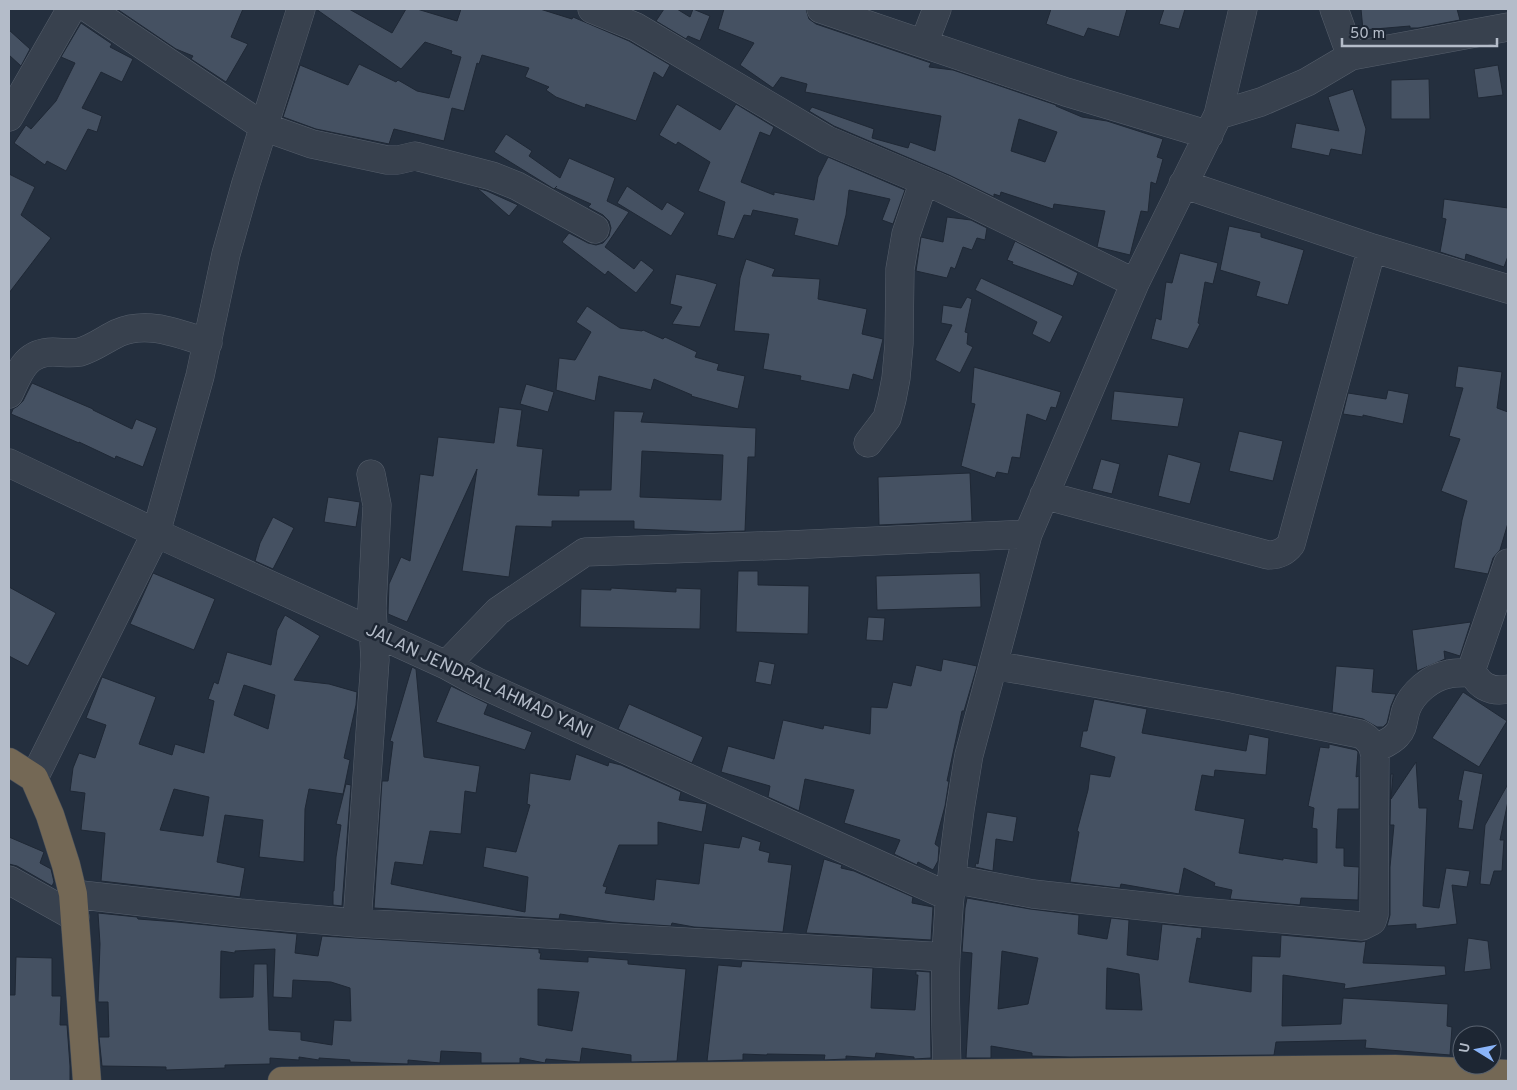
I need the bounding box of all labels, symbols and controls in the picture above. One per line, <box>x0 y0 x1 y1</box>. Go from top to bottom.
scale bar <box>1342 15 1497 47</box>
text: 50 m <box>1350 25 1385 44</box>
street label: JALAN JENDRAL AHMAD YANI <box>362 619 596 745</box>
north arrow <box>1452 1025 1502 1075</box>
text: U <box>1456 1042 1475 1054</box>

